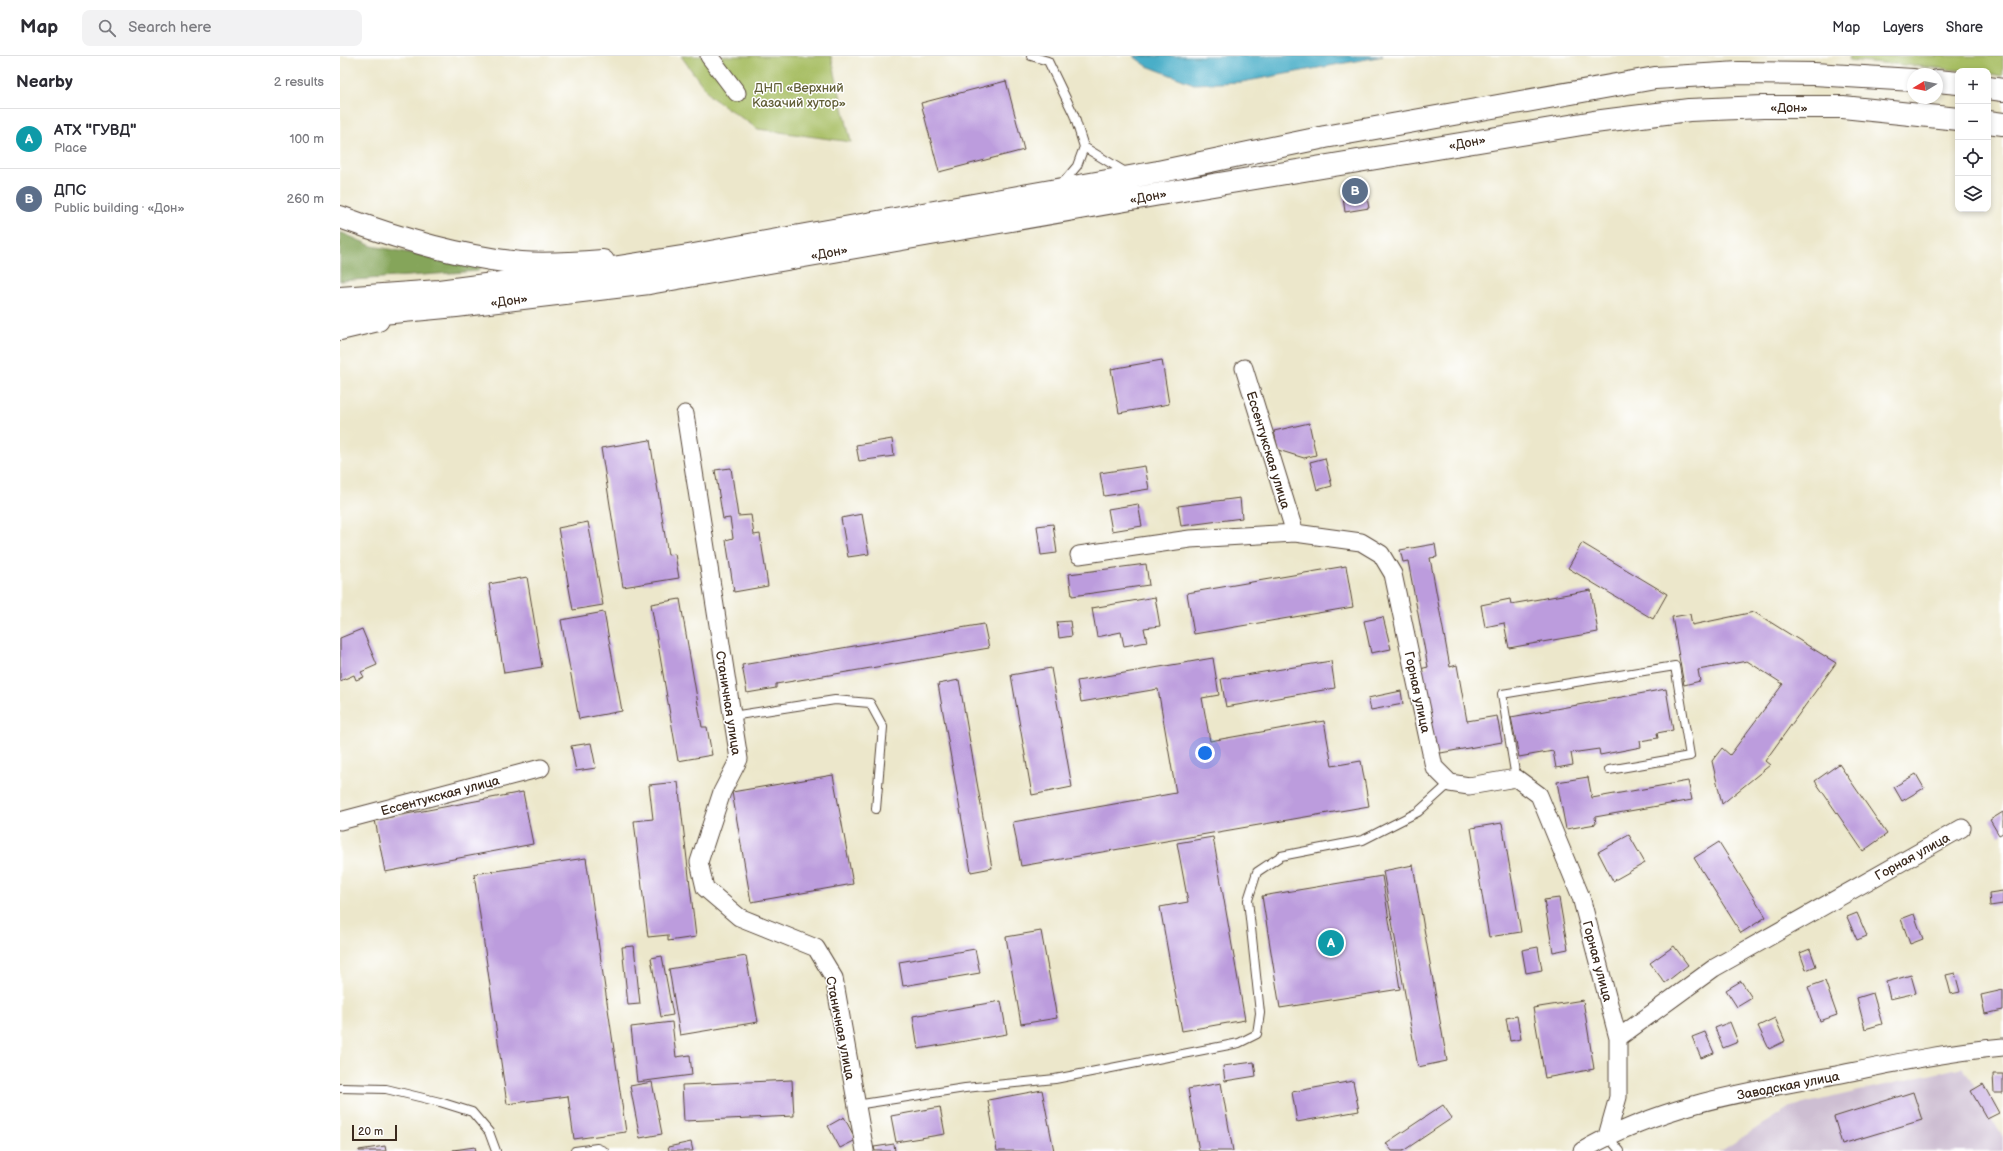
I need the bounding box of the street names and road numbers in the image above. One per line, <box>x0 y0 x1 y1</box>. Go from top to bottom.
street label: «Дон» <box>1770 100 1808 116</box>
street label: «Дон» <box>1447 132 1487 154</box>
street label: «Дон» <box>1128 186 1168 208</box>
street label: «Дон» <box>809 242 849 264</box>
street label: «Дон» <box>490 291 529 311</box>
street label: Ессентукская улица <box>1243 390 1294 511</box>
street label: Станичная улица <box>712 650 744 757</box>
street label: Горная улица <box>1401 650 1434 735</box>
street label: Ессентукская улица <box>379 772 502 819</box>
street label: Горная улица <box>1872 830 1953 884</box>
street label: Горная улица <box>1579 919 1616 1004</box>
street label: Станичная улица <box>822 975 858 1082</box>
street label: Заводская улица <box>1736 1068 1841 1104</box>

